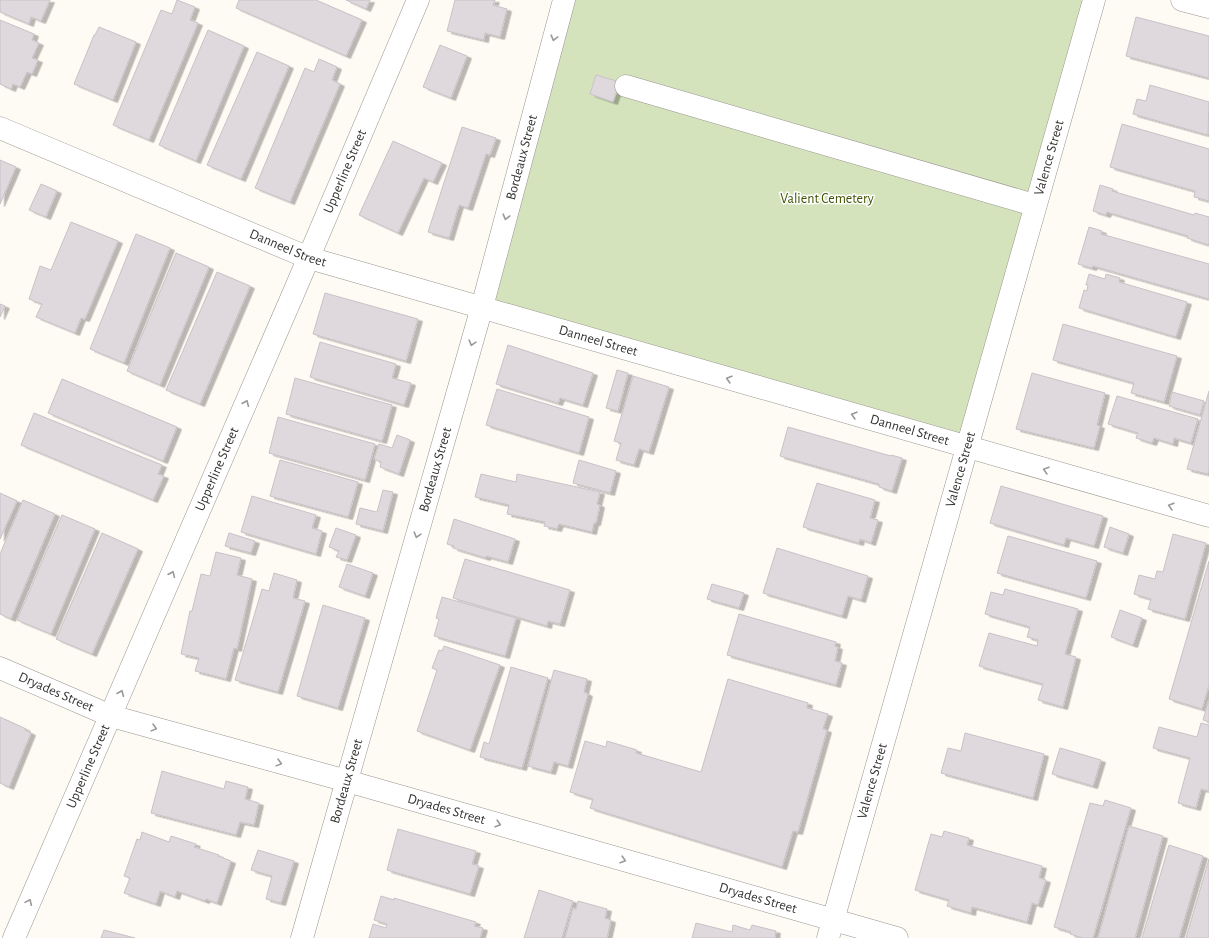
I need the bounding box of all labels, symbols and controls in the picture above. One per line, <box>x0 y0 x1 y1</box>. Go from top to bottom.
one-way arrow <box>550 34 559 41</box>
street label: Bordeaux Street <box>504 113 540 201</box>
street label: Valence Street <box>1032 118 1067 197</box>
street label: Upperline Street <box>321 127 369 215</box>
park label: Valient Cemetery <box>780 192 874 206</box>
one-way arrow <box>502 214 511 221</box>
street label: Danneel Street <box>247 227 328 270</box>
street label: Danneel Street <box>557 323 640 359</box>
one-way arrow <box>468 339 477 346</box>
one-way arrow <box>726 375 733 384</box>
one-way arrow <box>241 400 249 408</box>
one-way arrow <box>851 411 858 420</box>
street label: Danneel Street <box>869 412 951 448</box>
street label: Upperline Street <box>193 425 242 513</box>
street label: Bordeaux Street <box>417 425 454 514</box>
street label: Valence Street <box>943 430 978 509</box>
one-way arrow <box>1043 466 1050 475</box>
one-way arrow <box>1168 502 1175 511</box>
one-way arrow <box>413 531 422 538</box>
one-way arrow <box>168 571 176 578</box>
street label: Dryades Street <box>16 670 96 715</box>
one-way arrow <box>116 690 124 698</box>
street label: Upperline Street <box>64 722 113 810</box>
one-way arrow <box>150 723 157 732</box>
street label: Bordeaux Street <box>328 737 366 825</box>
street label: Valence Street <box>855 741 890 821</box>
one-way arrow <box>276 758 282 766</box>
street label: Dryades Street <box>406 792 487 827</box>
one-way arrow <box>495 820 502 828</box>
one-way arrow <box>620 855 627 864</box>
street label: Dryades Street <box>717 881 799 916</box>
one-way arrow <box>24 899 32 907</box>

